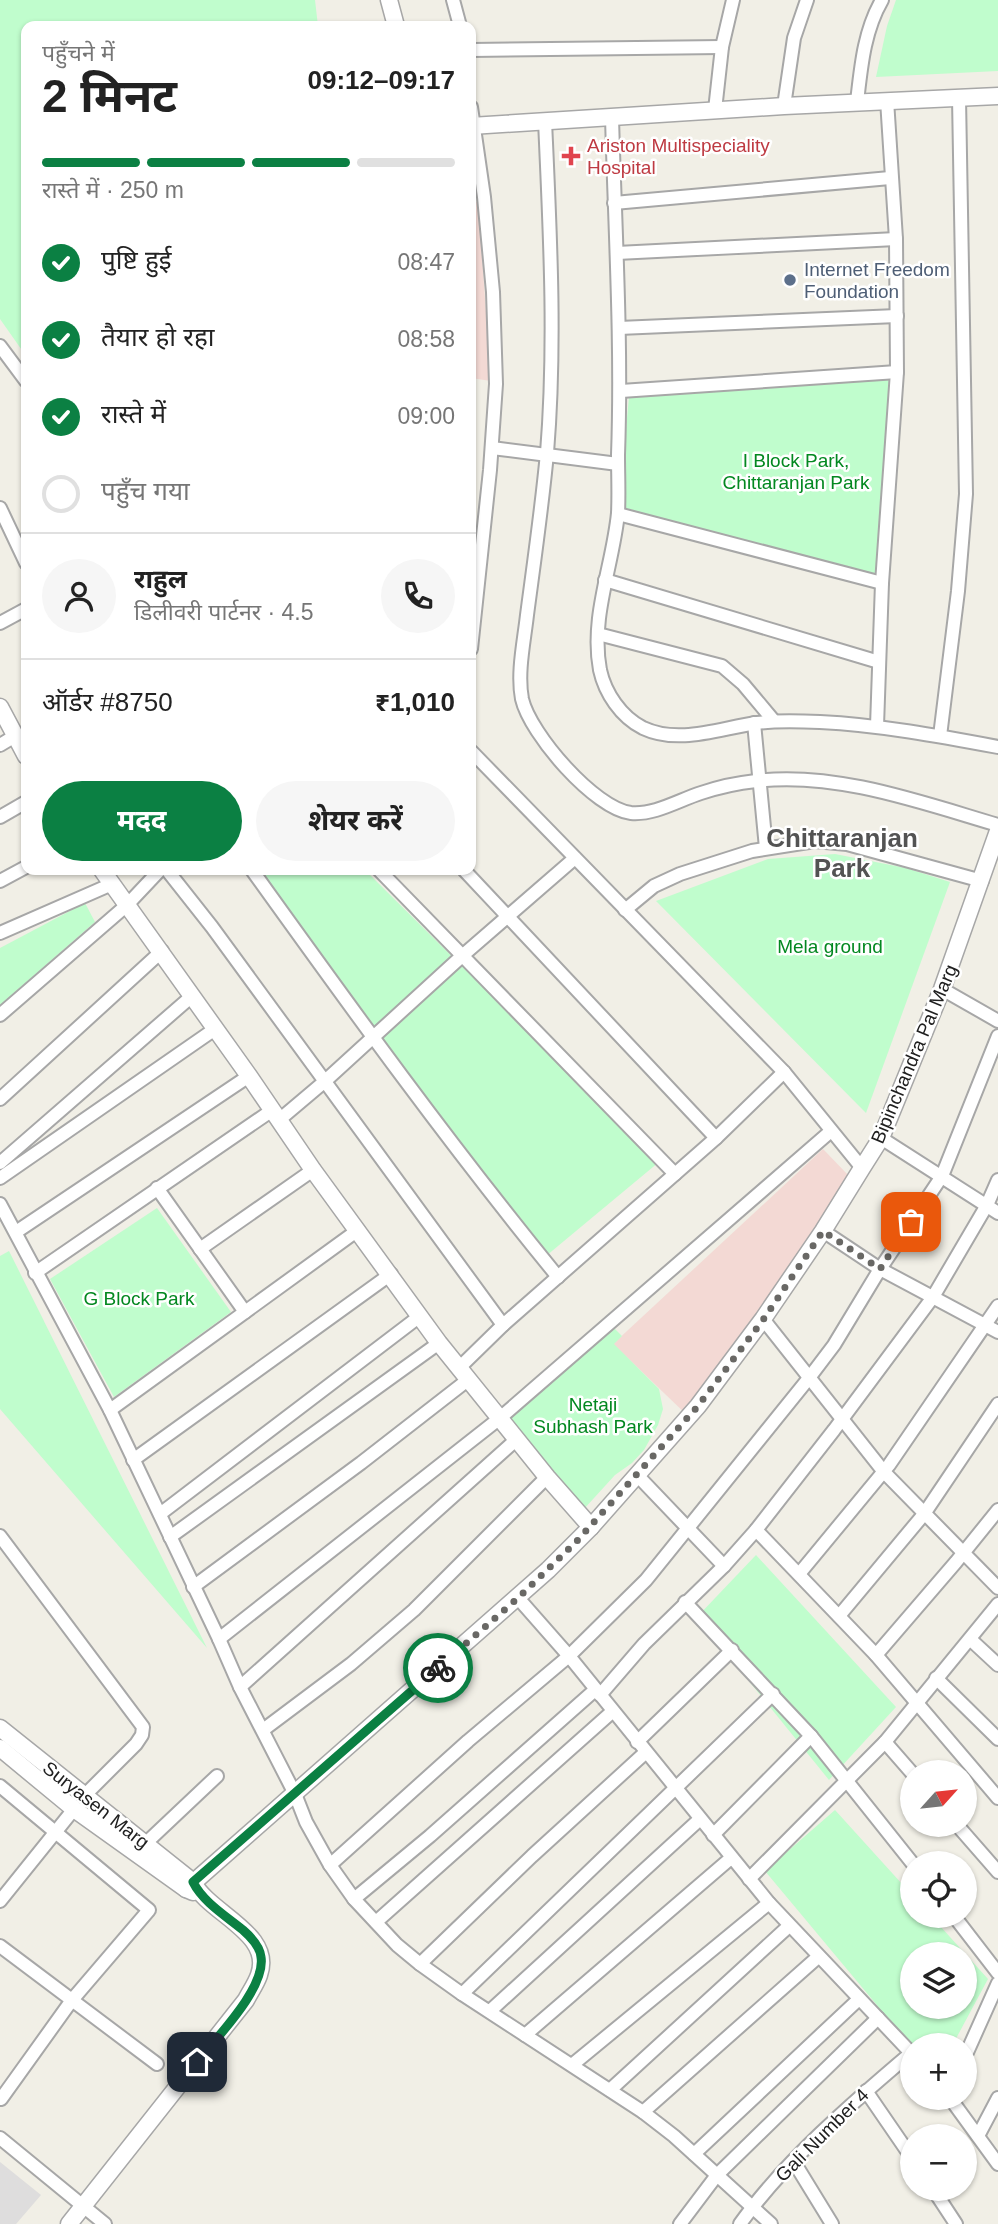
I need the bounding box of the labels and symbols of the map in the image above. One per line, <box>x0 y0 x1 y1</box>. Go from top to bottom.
place label: Ariston Multispeciality Hospital <box>587 135 770 178</box>
marker: Ariston Multispeciality Hospital <box>561 146 581 166</box>
place label: Internet Freedom Foundation <box>804 259 950 302</box>
marker: Internet Freedom Foundation <box>782 272 798 288</box>
park label: I Block Park, Chittaranjan Park <box>723 450 870 493</box>
district label: Chittaranjan Park <box>766 823 918 883</box>
park label: Mela ground <box>777 936 883 957</box>
street label: Bipinchandra Pal Marg <box>867 961 961 1147</box>
pin <box>881 1192 941 1252</box>
park label: G Block Park <box>84 1288 195 1309</box>
park label: Netaji Subhash Park <box>533 1394 653 1437</box>
courier <box>403 1633 473 1703</box>
street label: Suryasen Marg <box>39 1757 153 1853</box>
north arrow <box>900 1760 976 1838</box>
pin <box>167 2032 227 2092</box>
street label: Gali Number 4 <box>771 2084 873 2186</box>

